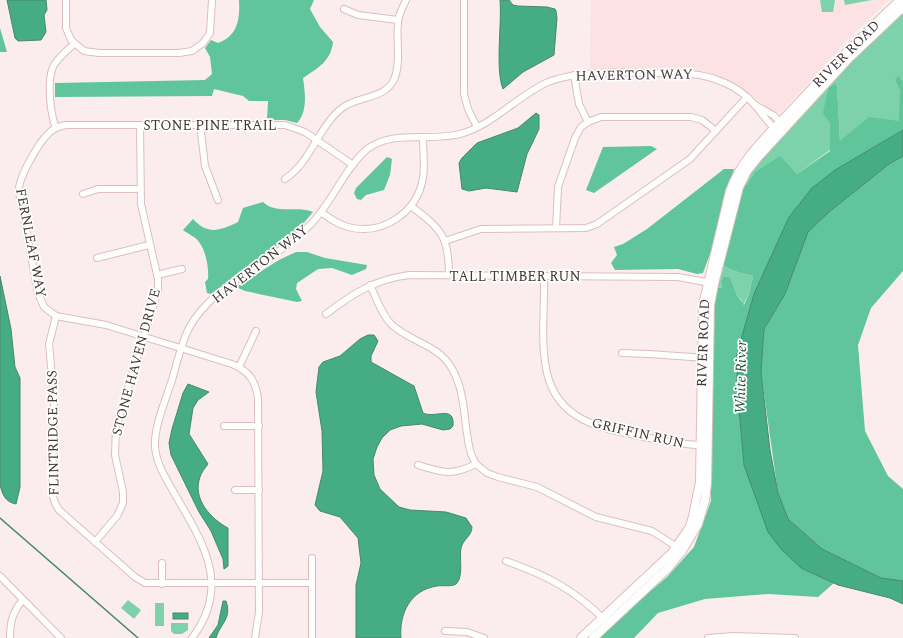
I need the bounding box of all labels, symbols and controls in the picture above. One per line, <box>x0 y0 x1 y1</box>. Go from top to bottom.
street label: RIVER ROAD <box>807 15 885 93</box>
street label: HAVERTON WAY <box>575 63 693 87</box>
street label: STONE PINE TRAIL <box>143 115 277 136</box>
street label: FERNLEAF WAY <box>10 186 52 300</box>
street label: HAVERTON WAY <box>207 220 313 308</box>
street label: TALL TIMBER RUN <box>449 266 581 287</box>
street label: STONE HAVEN DRIVE <box>106 286 166 438</box>
street label: RIVER ROAD <box>691 298 715 388</box>
water label: White River <box>729 339 753 414</box>
street label: FLINTRIDGE PASS <box>41 370 65 496</box>
street label: GRIFFIN RUN <box>590 412 686 454</box>

